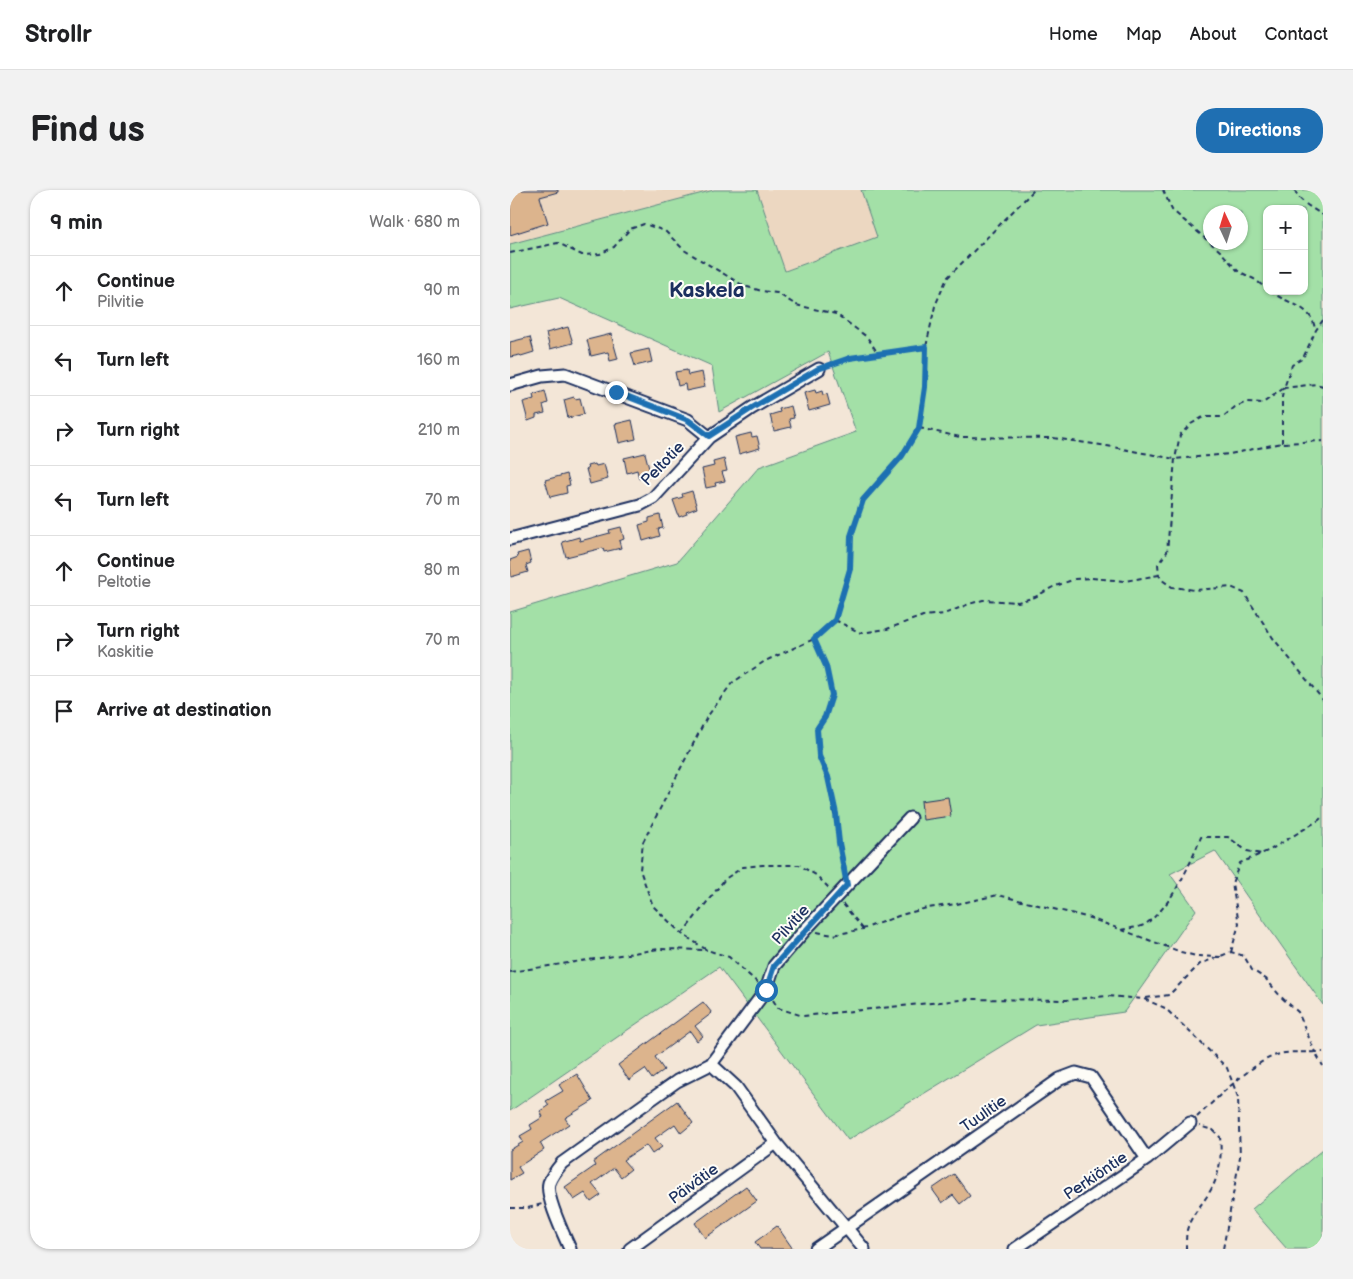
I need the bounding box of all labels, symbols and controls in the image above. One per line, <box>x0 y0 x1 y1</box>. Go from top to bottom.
text: Strollr <box>25 20 92 49</box>
text: Home <box>1049 24 1098 45</box>
text: Map <box>1126 24 1162 45</box>
text: About <box>1190 24 1237 45</box>
text: Contact <box>1265 24 1328 45</box>
button: Directions <box>1196 108 1323 153</box>
text: Find us <box>30 109 145 152</box>
north arrow <box>1203 205 1248 250</box>
map controls <box>1263 205 1308 295</box>
button: + <box>1263 205 1308 250</box>
text: 9 min <box>50 210 103 235</box>
text: Walk · 680 m <box>369 213 460 232</box>
button: − <box>1263 250 1308 295</box>
text: Continue <box>97 270 175 293</box>
icon: ahead <box>50 277 78 305</box>
district label: Kaskela <box>669 278 745 303</box>
text: 90 m <box>424 281 460 300</box>
text: Pilvitie <box>97 293 144 312</box>
icon: left <box>50 347 78 375</box>
text: Turn left <box>97 349 169 372</box>
text: 160 m <box>417 351 460 370</box>
route end <box>605 381 628 404</box>
icon: right <box>50 417 78 445</box>
text: Turn right <box>97 419 180 442</box>
text: 210 m <box>418 421 460 440</box>
street label: Peltotie <box>638 438 689 490</box>
icon: left <box>50 487 78 515</box>
text: Turn left <box>97 489 169 512</box>
text: 70 m <box>425 491 460 510</box>
text: Continue <box>97 550 175 573</box>
icon: ahead <box>50 557 78 585</box>
text: 80 m <box>424 561 460 580</box>
text: Peltotie <box>97 573 151 592</box>
text: Turn right <box>97 620 180 643</box>
icon: right <box>50 627 78 655</box>
text: 70 m <box>425 631 460 650</box>
text: Kaskitie <box>97 643 154 662</box>
icon: arrive <box>50 697 78 725</box>
text: Arrive at destination <box>97 699 272 722</box>
street label: Pilvitie <box>768 901 814 949</box>
route start <box>755 979 778 1002</box>
street label: Tuulitie <box>957 1091 1011 1137</box>
street label: Perkiöntie <box>1060 1148 1132 1204</box>
street label: Päivätie <box>665 1160 723 1208</box>

